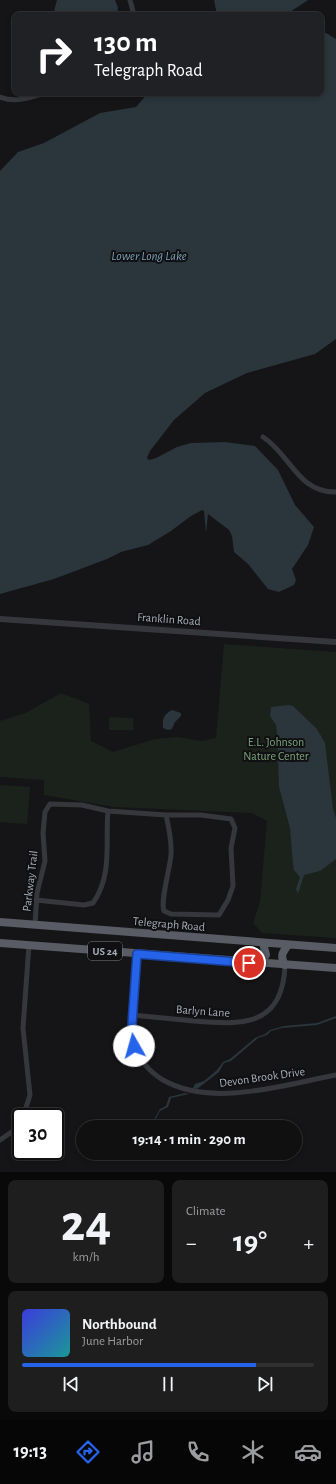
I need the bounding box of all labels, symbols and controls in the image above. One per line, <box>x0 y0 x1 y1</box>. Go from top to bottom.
icon: right <box>28 28 80 80</box>
text: 130 m <box>94 29 158 57</box>
text: Telegraph Road <box>94 62 203 80</box>
water label: Lower Long Lake <box>111 250 187 263</box>
street label: Franklin Road <box>137 611 201 627</box>
park label: E.L. Johnson Nature Center <box>243 736 309 762</box>
street label: Parkway Trail <box>20 850 41 912</box>
street label: Telegraph Road <box>132 915 206 933</box>
road number: US 24 <box>88 942 122 960</box>
pin <box>232 946 266 980</box>
icon: arrive <box>238 952 260 974</box>
street label: Barlyn Lane <box>175 1003 230 1020</box>
position arrow <box>113 1025 155 1067</box>
street label: Devon Brook Drive <box>218 1065 306 1089</box>
speed limit sign: 30 <box>12 1108 64 1160</box>
text: 19:14 · 1 min · 290 m <box>132 1132 246 1147</box>
text: 24 <box>61 1198 111 1250</box>
text: Climate <box>186 1205 225 1218</box>
text: 19° <box>233 1227 267 1257</box>
text: − <box>186 1232 197 1254</box>
text: + <box>303 1232 314 1254</box>
text: km/h <box>73 1251 99 1264</box>
text: Northbound <box>82 1317 157 1332</box>
text: June Harbor <box>82 1335 143 1348</box>
icon: previous <box>60 1373 82 1395</box>
icon: pause <box>157 1373 179 1395</box>
icon: next <box>254 1373 276 1395</box>
icon: directions <box>74 1438 102 1466</box>
icon: music <box>129 1438 157 1466</box>
icon: phone <box>184 1438 212 1466</box>
icon: climate <box>239 1438 267 1466</box>
icon: car <box>294 1438 322 1466</box>
text: 19:13 <box>14 1443 47 1461</box>

